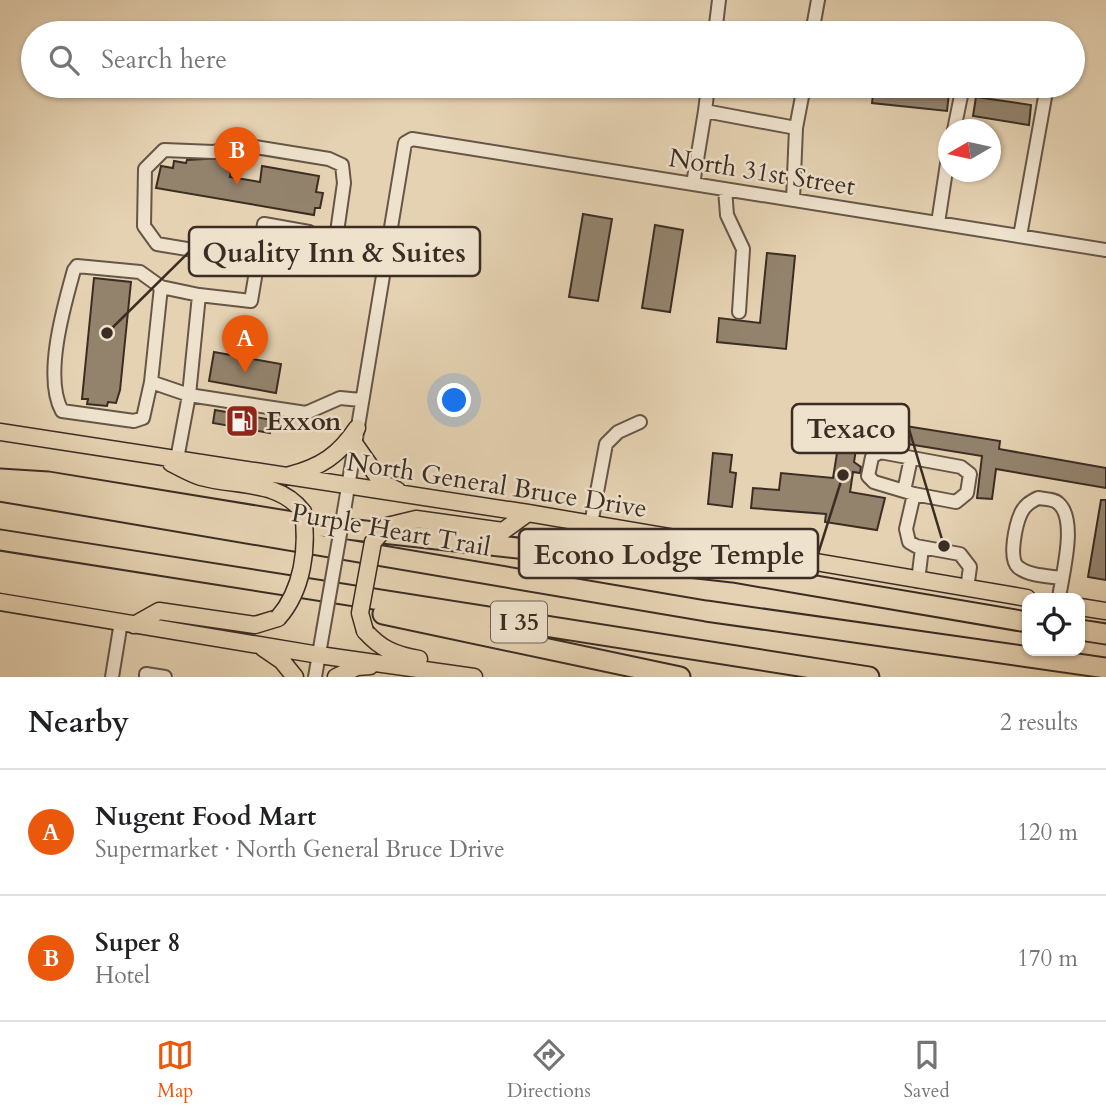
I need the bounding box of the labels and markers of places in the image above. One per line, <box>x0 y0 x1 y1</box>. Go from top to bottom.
pin: B <box>214 127 260 185</box>
callout: Quality Inn & Suites <box>189 227 480 276</box>
pin: A <box>222 315 268 373</box>
fuel station icon: Exxon <box>223 402 261 440</box>
place label: Exxon <box>266 404 342 439</box>
callout: Texaco <box>792 404 909 453</box>
callout: Econo Lodge Temple <box>519 529 818 578</box>

